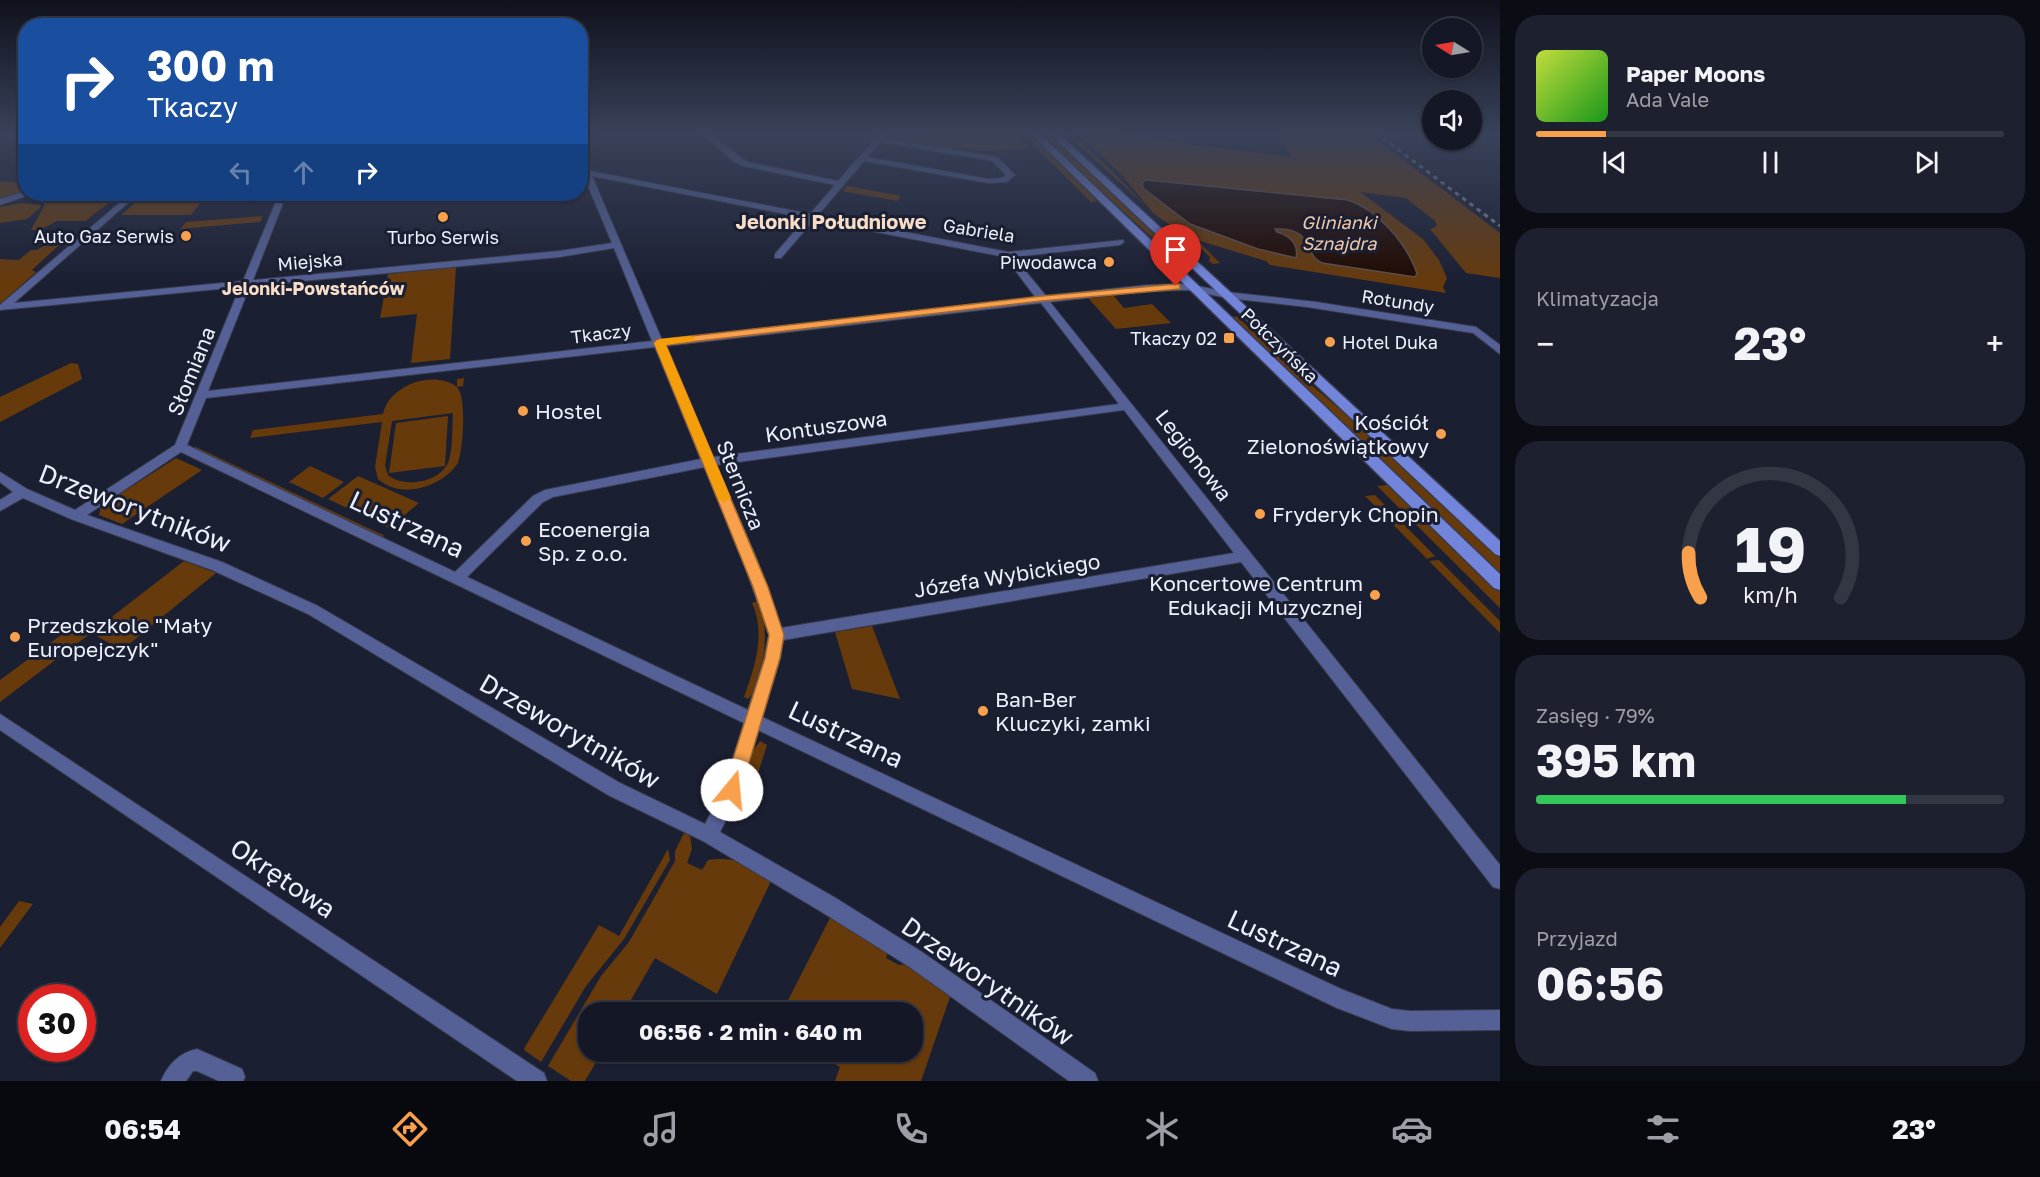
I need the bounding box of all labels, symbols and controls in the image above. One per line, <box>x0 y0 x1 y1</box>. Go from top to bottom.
north arrow <box>1422 18 1482 78</box>
map controls <box>1422 18 1482 150</box>
text: 300 m <box>147 40 274 90</box>
icon: right <box>48 42 126 120</box>
text: Paper Moons <box>1626 60 1765 87</box>
text: Ada Vale <box>1626 87 1709 111</box>
button: sound <box>1422 90 1482 150</box>
text: Tkaczy <box>147 91 238 123</box>
icon: previous <box>1598 146 1631 179</box>
icon: pause <box>1754 146 1787 179</box>
icon: next <box>1910 146 1943 179</box>
icon: left <box>224 156 257 189</box>
icon: ahead <box>287 156 320 189</box>
icon: right <box>350 156 383 189</box>
district label: Jelonki Południowe <box>736 209 927 233</box>
marker: Turbo Serwis <box>436 210 450 224</box>
water label: Glinianki Sznajdra <box>1301 211 1379 254</box>
street label: Gabriela <box>942 213 1016 247</box>
pin <box>1150 224 1201 286</box>
place label: Auto Gaz Serwis <box>34 225 174 247</box>
place label: Turbo Serwis <box>387 226 499 248</box>
marker: Auto Gaz Serwis <box>179 229 193 243</box>
icon: arrive <box>1159 233 1192 266</box>
street label: Miejska <box>277 247 343 275</box>
place label: Piwodawca <box>1000 251 1097 273</box>
marker: Piwodawca <box>1102 255 1116 269</box>
district label: Jelonki-Powstańców <box>222 277 404 299</box>
street label: Rotundy <box>1360 284 1436 318</box>
text: Klimatyzacja <box>1536 286 1659 310</box>
street label: Połczyńska <box>1237 303 1323 387</box>
text: 23° <box>1734 316 1806 370</box>
street label: Tkaczy <box>570 318 632 348</box>
street label: Słomiana <box>161 323 221 419</box>
text: − <box>1536 324 1554 363</box>
text: + <box>1986 324 2004 363</box>
place label: Tkaczy 02 <box>1130 327 1217 349</box>
marker: Tkaczy 02 <box>1222 331 1236 345</box>
place label: Hotel Duka <box>1342 331 1438 353</box>
marker: Hotel Duka <box>1323 335 1337 349</box>
place label: Hostel <box>535 398 602 424</box>
marker: Hostel <box>516 404 530 418</box>
street label: Legionowa <box>1150 404 1238 506</box>
street label: Kontuszowa <box>763 405 889 447</box>
place label: Kościół Zielonoświątkowy <box>1247 409 1429 459</box>
marker: Kościół Zielonoświątkowy <box>1434 427 1448 441</box>
street label: Sternicza <box>711 436 771 534</box>
street label: Drzeworytników <box>35 457 235 559</box>
street label: Lustrzana <box>345 484 469 564</box>
place label: Fryderyk Chopin <box>1272 501 1439 527</box>
marker: Fryderyk Chopin <box>1253 507 1267 521</box>
text: 19 <box>1734 511 1806 586</box>
place label: Ecoenergia Sp. z o.o. <box>538 516 650 566</box>
marker: Ecoenergia Sp. z o.o. <box>519 534 533 548</box>
street label: Józefa Wybickiego <box>912 547 1102 603</box>
place label: Koncertowe Centrum Edukacji Muzycznej <box>1149 570 1363 620</box>
text: km/h <box>1743 582 1797 608</box>
marker: Koncertowe Centrum Edukacji Muzycznej <box>1368 588 1382 602</box>
place label: Przedszkole "Mały Europejczyk" <box>27 612 212 662</box>
marker: Przedszkole "Mały Europejczyk" <box>8 630 22 644</box>
street label: Drzeworytników <box>474 667 666 795</box>
place label: Ban-Ber Kluczyki, zamki <box>995 686 1151 736</box>
street label: Lustrzana <box>784 694 908 774</box>
text: Zasięg · 79% <box>1536 703 1655 727</box>
marker: Ban-Ber Kluczyki, zamki <box>976 704 990 718</box>
text: 395 km <box>1536 733 1696 787</box>
position arrow <box>700 758 764 822</box>
street label: Okrętowa <box>225 832 341 924</box>
street label: Lustrzana <box>1223 903 1347 983</box>
street label: Drzeworytników <box>896 910 1080 1052</box>
text: Przyjazd <box>1536 926 1618 950</box>
text: 06:56 <box>1536 956 1664 1010</box>
speed limit sign: 30 <box>18 984 96 1062</box>
text: 06:56 · 2 min · 640 m <box>639 1018 862 1045</box>
icon: directions <box>389 1108 431 1150</box>
icon: music <box>640 1108 682 1150</box>
icon: phone <box>890 1108 932 1150</box>
icon: climate <box>1141 1108 1183 1150</box>
icon: car <box>1391 1108 1433 1150</box>
icon: filters <box>1642 1108 1684 1150</box>
text: 06:54 <box>104 1113 181 1145</box>
text: 23° <box>1892 1113 1936 1145</box>

